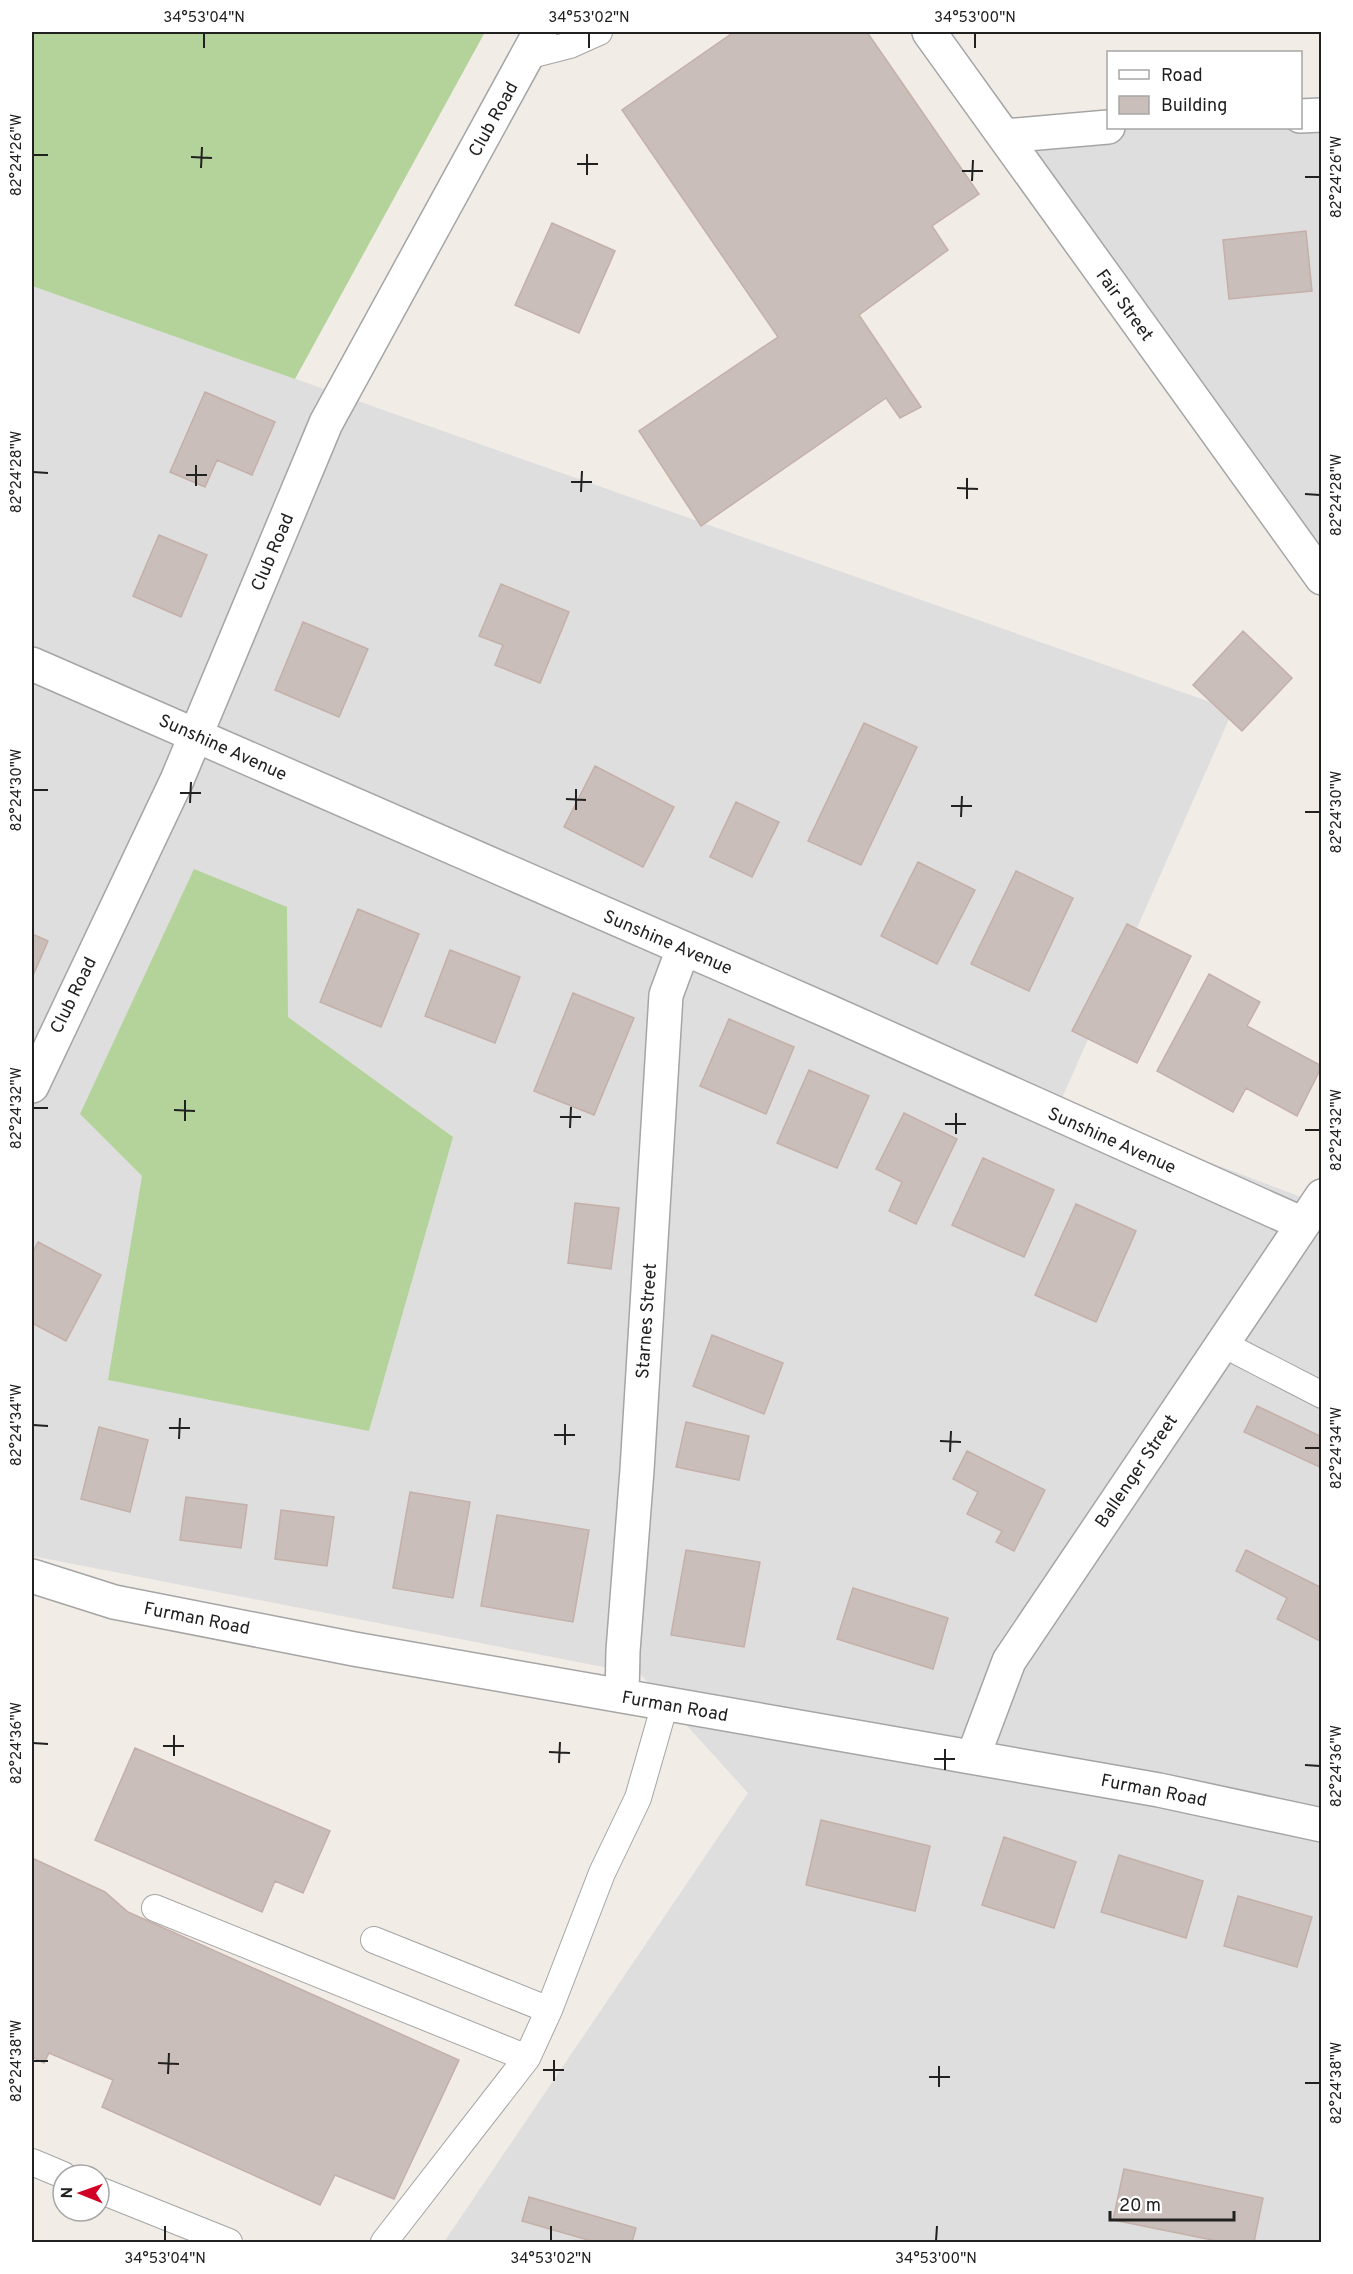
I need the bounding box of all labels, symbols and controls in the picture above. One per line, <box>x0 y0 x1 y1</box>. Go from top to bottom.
text: 34°53'04"N <box>163 9 245 28</box>
text: 34°53'02"N <box>548 9 630 28</box>
text: 34°53'00"N <box>934 9 1016 28</box>
legend <box>1107 51 1302 129</box>
text: Road <box>1161 65 1203 88</box>
street label: Club Road <box>464 78 524 161</box>
text: Building <box>1161 95 1227 118</box>
text: 82°24'26"W <box>8 114 27 196</box>
text: 82°24'26"W <box>1328 136 1347 218</box>
street label: Fair Street <box>1090 265 1158 346</box>
text: 82°24'28"W <box>8 431 27 513</box>
text: 82°24'28"W <box>1328 454 1347 536</box>
street label: Club Road <box>247 510 300 595</box>
street label: Sunshine Avenue <box>155 710 290 787</box>
text: 82°24'30"W <box>8 749 27 831</box>
text: 82°24'30"W <box>1328 771 1347 853</box>
street label: Sunshine Avenue <box>599 906 735 981</box>
street label: Club Road <box>46 954 103 1038</box>
text: 82°24'32"W <box>8 1067 27 1149</box>
text: 82°24'32"W <box>1328 1089 1347 1171</box>
street label: Sunshine Avenue <box>1044 1103 1179 1180</box>
street label: Starnes Street <box>632 1262 663 1380</box>
text: 82°24'34"W <box>8 1384 27 1466</box>
text: 82°24'34"W <box>1328 1407 1347 1489</box>
street label: Ballenger Street <box>1091 1411 1184 1533</box>
street label: Furman Road <box>142 1598 252 1641</box>
street label: Furman Road <box>620 1687 730 1728</box>
text: 82°24'36"W <box>8 1702 27 1784</box>
text: 82°24'36"W <box>1328 1725 1347 1807</box>
street label: Furman Road <box>1099 1770 1209 1813</box>
text: 82°24'38"W <box>8 2020 27 2102</box>
text: 82°24'38"W <box>1328 2042 1347 2124</box>
north arrow <box>51 2163 111 2223</box>
scale bar <box>1110 2184 1234 2222</box>
text: N <box>58 2187 78 2199</box>
text: 20 m <box>1119 2195 1161 2218</box>
text: 34°53'04"N <box>124 2250 206 2269</box>
text: 34°53'02"N <box>510 2250 592 2269</box>
text: 34°53'00"N <box>895 2250 977 2269</box>

